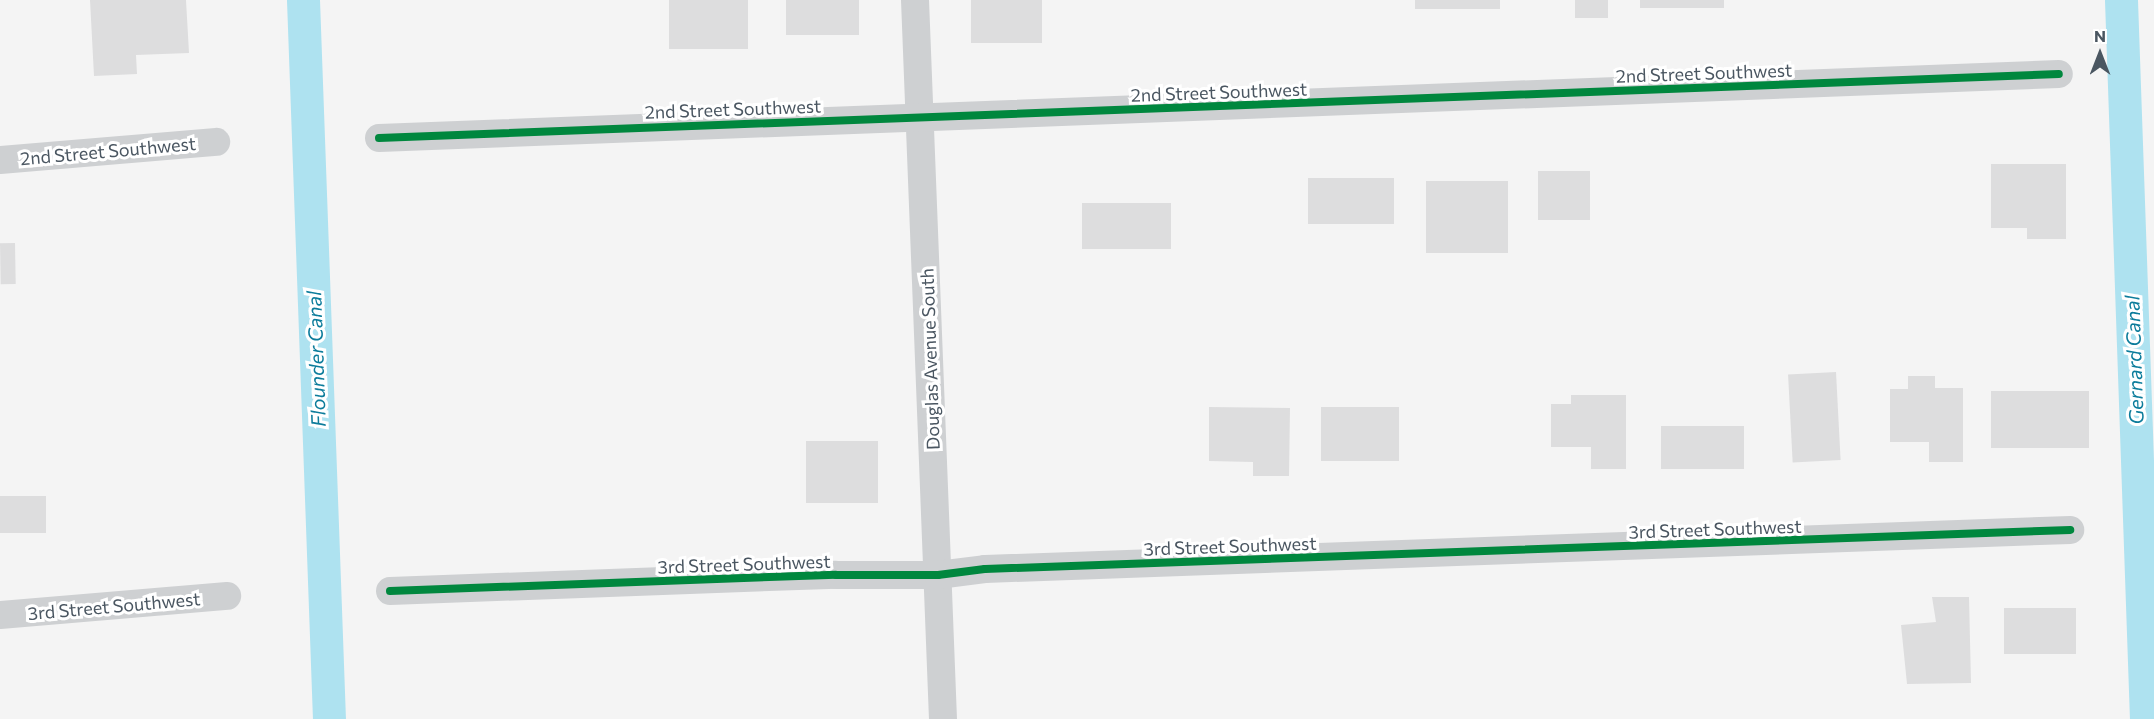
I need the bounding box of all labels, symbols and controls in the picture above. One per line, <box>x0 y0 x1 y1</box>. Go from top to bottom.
north arrow <box>2070 24 2130 84</box>
text: N <box>2094 26 2106 45</box>
street label: 2nd Street Southwest <box>1615 59 1793 87</box>
street label: 2nd Street Southwest <box>1130 78 1308 106</box>
street label: 2nd Street Southwest <box>644 95 822 123</box>
street label: 2nd Street Southwest <box>19 133 197 169</box>
street label: Douglas Avenue South <box>916 268 944 450</box>
water label: Flounder Canal <box>302 291 330 427</box>
water label: Gernard Canal <box>2120 295 2148 425</box>
street label: 3rd Street Southwest <box>1628 515 1802 543</box>
street label: 3rd Street Southwest <box>1143 532 1317 560</box>
street label: 3rd Street Southwest <box>657 550 831 578</box>
street label: 3rd Street Southwest <box>27 588 201 624</box>

